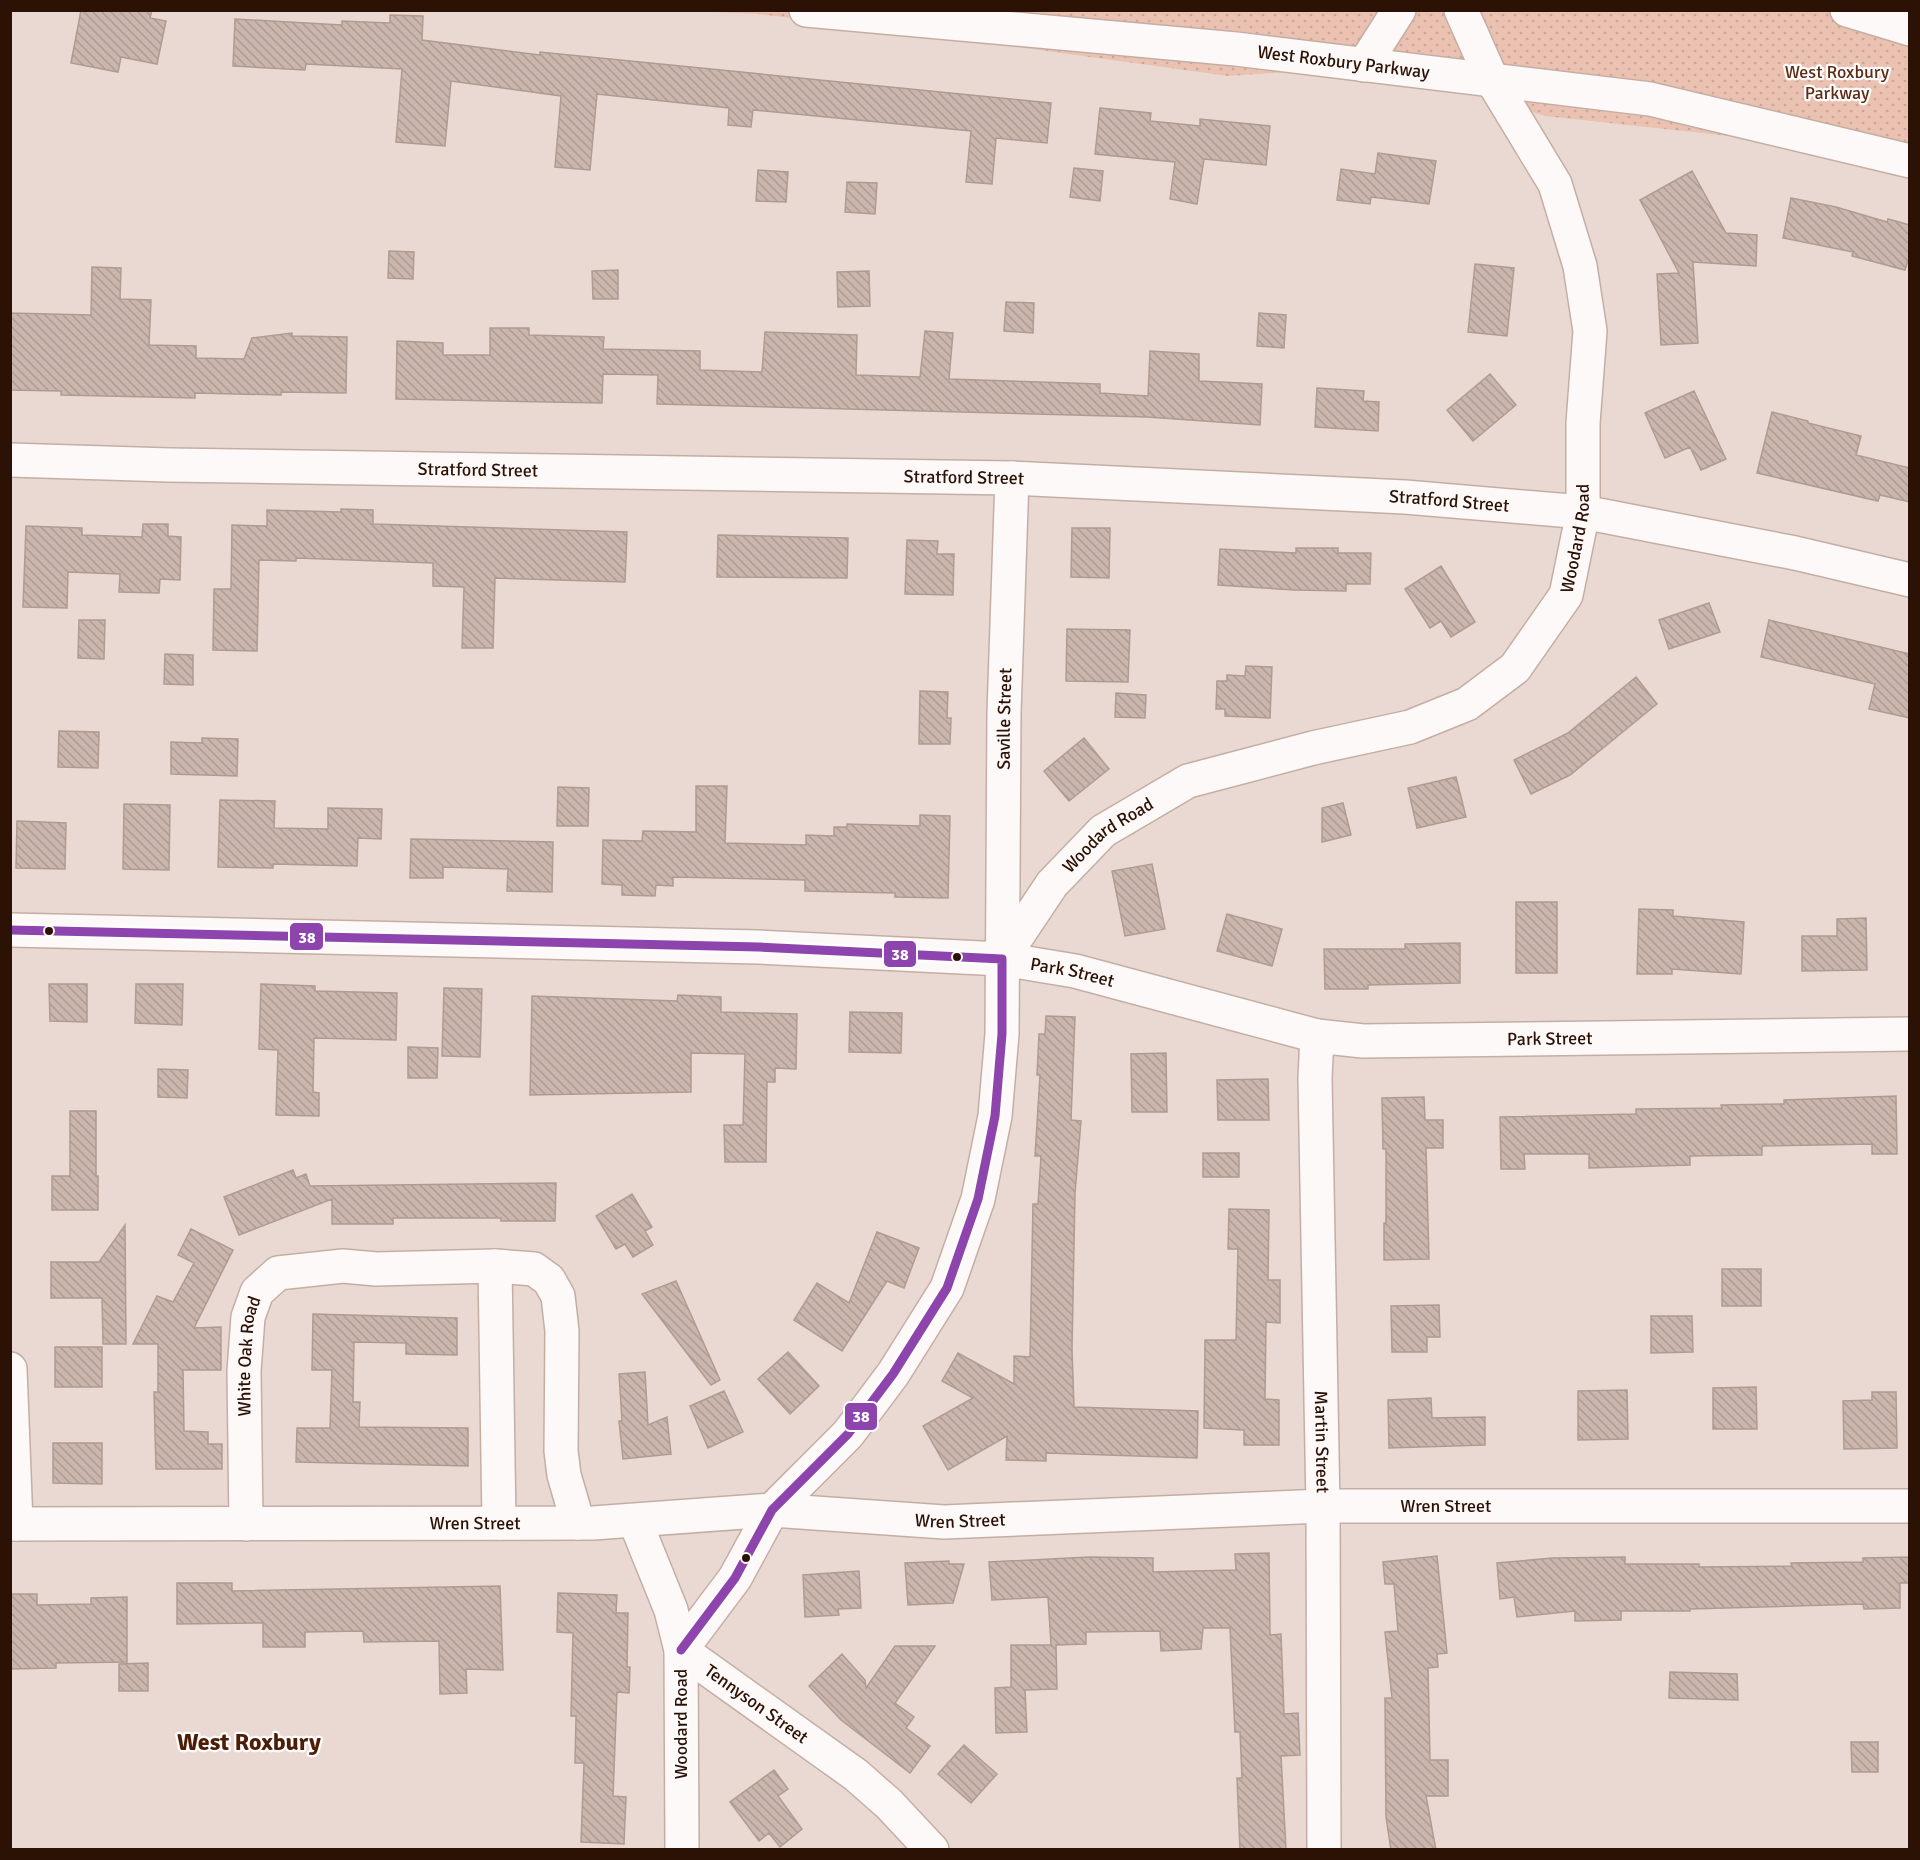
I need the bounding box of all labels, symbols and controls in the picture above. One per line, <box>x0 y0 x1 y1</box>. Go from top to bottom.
street label: West Roxbury Parkway <box>1256 41 1431 83</box>
park label: West Roxbury Parkway <box>1785 61 1890 104</box>
street label: Stratford Street <box>417 458 538 482</box>
street label: Stratford Street <box>903 465 1025 490</box>
street label: Woodard Road <box>1556 484 1594 595</box>
street label: Stratford Street <box>1389 485 1510 517</box>
street label: Saville Street <box>993 667 1017 770</box>
street label: Woodard Road <box>1058 793 1157 878</box>
line badge: 38 <box>289 922 324 951</box>
unlabelled marker <box>43 925 55 937</box>
text: 38 <box>298 928 316 948</box>
line badge: 38 <box>883 940 917 968</box>
text: 38 <box>891 945 909 965</box>
unlabelled marker <box>951 951 963 963</box>
street label: Park Street <box>1029 953 1117 992</box>
street label: Park Street <box>1507 1027 1593 1050</box>
street label: White Oak Road <box>233 1293 266 1417</box>
street label: Martin Street <box>1310 1390 1334 1493</box>
line badge: 38 <box>844 1402 878 1431</box>
text: 38 <box>852 1407 870 1427</box>
street label: Wren Street <box>1400 1495 1491 1517</box>
street label: Wren Street <box>914 1508 1006 1533</box>
street label: Wren Street <box>429 1512 521 1534</box>
unlabelled marker <box>740 1552 752 1564</box>
street label: Tennyson Street <box>700 1659 813 1748</box>
street label: Woodard Road <box>670 1669 692 1779</box>
district label: West Roxbury <box>177 1727 321 1757</box>

